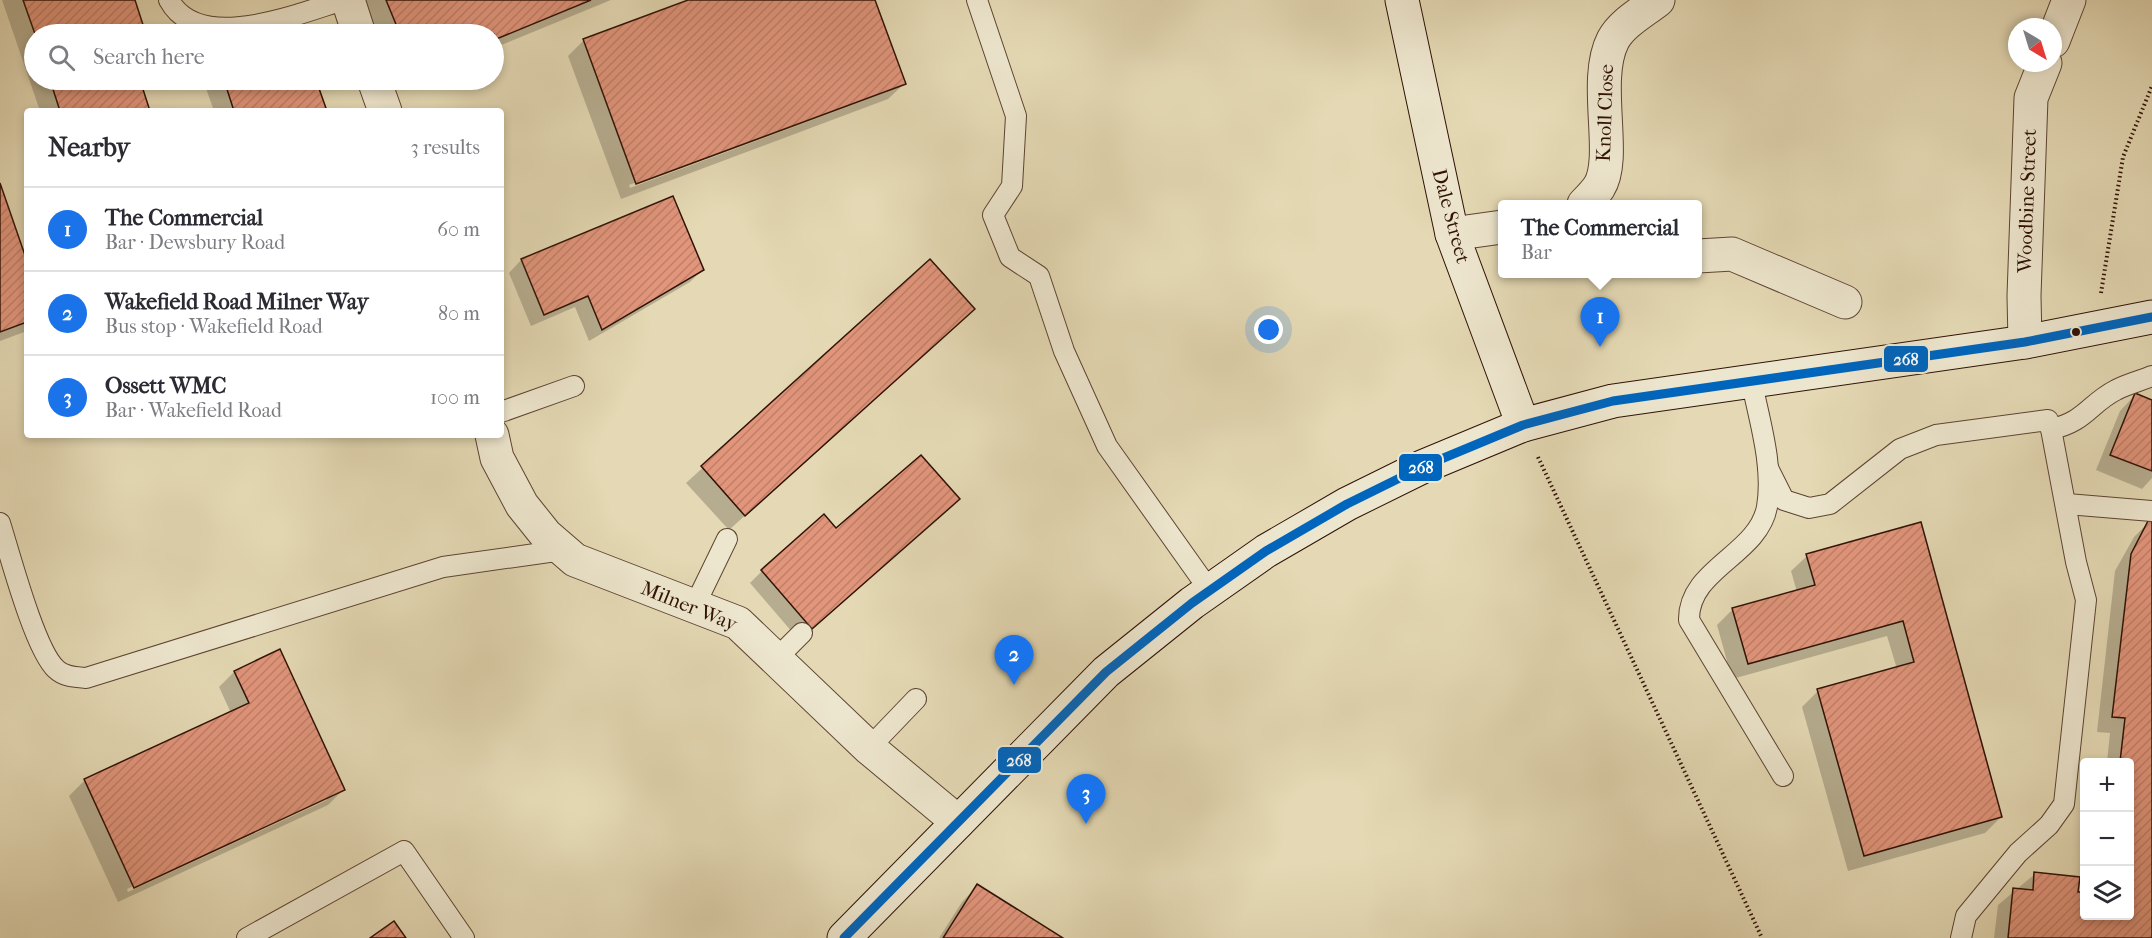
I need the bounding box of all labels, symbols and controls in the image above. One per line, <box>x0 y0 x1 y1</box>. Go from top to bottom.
north arrow <box>2008 18 2062 72</box>
search box <box>24 24 504 90</box>
icon: search <box>45 41 78 74</box>
text: Search here <box>93 44 205 70</box>
street label: Knoll Close <box>1592 64 1618 162</box>
street label: Woodbine Street <box>2013 129 2041 274</box>
text: Nearby <box>48 132 130 163</box>
text: 3 results <box>411 136 480 159</box>
street label: Dale Street <box>1427 166 1475 266</box>
popup <box>1498 200 1702 278</box>
text: The Commercial <box>105 205 263 231</box>
text: The Commercial <box>1521 215 1679 241</box>
text: 1 <box>64 218 71 241</box>
text: 60 m <box>437 218 480 241</box>
text: Bar · Dewsbury Road <box>105 231 285 254</box>
text: Bar <box>1521 241 1552 264</box>
text: Wakefield Road Milner Way <box>105 289 368 315</box>
pin: 1 <box>1580 298 1620 347</box>
text: 2 <box>62 302 73 325</box>
text: 80 m <box>438 302 480 325</box>
text: Bus stop · Wakefield Road <box>105 315 323 338</box>
your location <box>1254 315 1283 344</box>
unlabelled marker <box>2070 326 2082 338</box>
line badge: 268 <box>1883 345 1929 373</box>
text: 268 <box>1894 350 1918 369</box>
text: Ossett WMC <box>105 373 226 399</box>
text: 3 <box>63 386 72 409</box>
text: 100 m <box>430 386 480 409</box>
text: Bar · Wakefield Road <box>105 399 282 422</box>
line badge: 268 <box>1398 453 1443 482</box>
text: 268 <box>1409 458 1433 477</box>
street label: Milner Way <box>637 576 742 636</box>
pin: 2 <box>994 636 1034 685</box>
line badge: 268 <box>997 746 1042 774</box>
text: 268 <box>1007 751 1031 770</box>
map controls <box>2080 758 2134 920</box>
button: + <box>2080 758 2134 812</box>
pin: 3 <box>1066 774 1106 824</box>
button: − <box>2080 812 2134 866</box>
button: layers <box>2080 866 2134 920</box>

